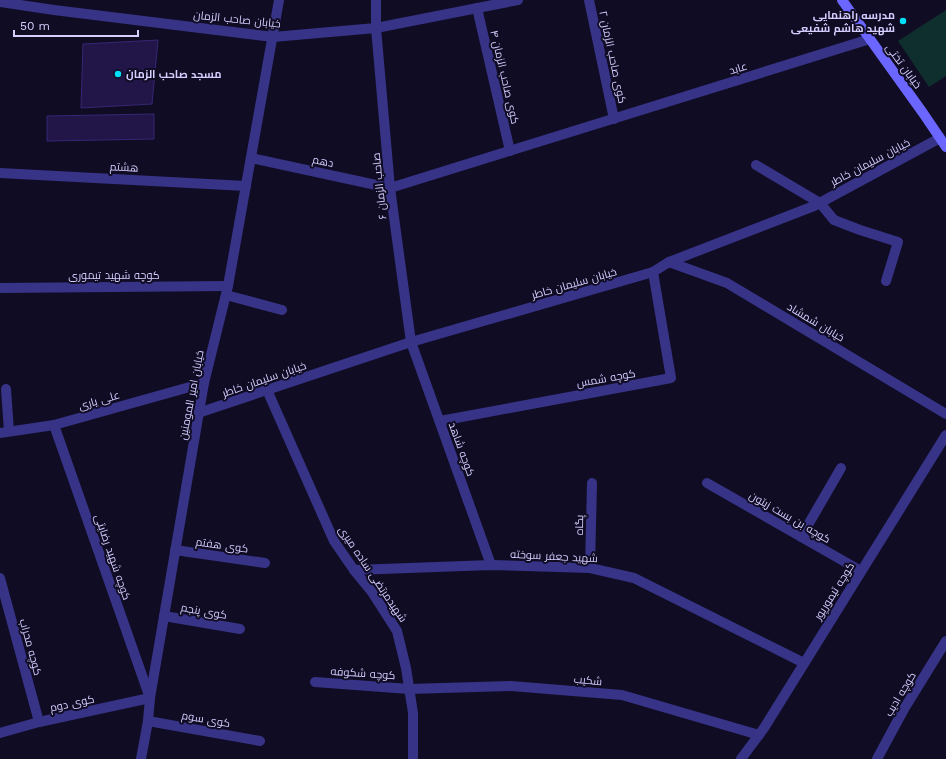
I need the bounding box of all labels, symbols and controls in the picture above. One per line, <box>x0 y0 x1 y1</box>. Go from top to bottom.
street label: خیابان صاحب الزمان <box>193 8 281 31</box>
place label: مدرسه راهنمایی شهید هاشم شفیعی <box>791 9 895 36</box>
street label: کوی صاحب الزمان ۲ <box>596 10 629 105</box>
scale bar <box>14 12 138 38</box>
marker: مدرسه راهنمایی شهید هاشم شفیعی <box>898 16 908 26</box>
text: 50 m <box>20 19 50 33</box>
street label: کوی صاحب الزمان ۴ <box>487 29 522 125</box>
street label: خیابان تختی <box>883 41 924 91</box>
street label: عابد <box>727 60 749 77</box>
place label: مسجد صاحب الزمان <box>126 68 222 81</box>
marker: مسجد صاحب الزمان <box>113 69 123 79</box>
street label: خیابان سلیمان خاطر <box>827 136 912 189</box>
street label: صاحب الزمان ۶ <box>370 152 389 220</box>
street label: دهم <box>311 153 335 171</box>
street label: هشتم <box>109 160 139 176</box>
street label: خیابان سلیمان خاطر <box>529 265 618 302</box>
street label: کوچه شهید تیموری <box>68 269 160 282</box>
street label: خیابان شمشاد <box>785 300 847 345</box>
street label: خیابان امیر المومنین <box>176 349 207 441</box>
street label: خیابان سلیمان خاطر <box>219 359 308 400</box>
street label: کوچه شمس <box>576 367 637 390</box>
street label: علی یاری <box>77 388 121 413</box>
street label: کوچه شاهد <box>446 420 477 478</box>
street label: کوچه بن بست زیتون <box>747 489 833 546</box>
street label: کوچه شهید رضایتی <box>92 513 133 602</box>
street label: پگاه <box>573 515 586 535</box>
street label: شهیدمرتضی ساده میری <box>336 524 410 625</box>
street label: کوی هفتم <box>195 535 249 557</box>
street label: شهید جعفر سوخته <box>510 548 598 565</box>
street label: کوچه تیمورپور <box>811 560 857 623</box>
street label: کوی پنجم <box>180 601 228 623</box>
street label: کوچه محراب <box>17 617 44 677</box>
street label: کوچه شکوفه <box>330 665 396 682</box>
street label: کوچه ادیب <box>882 670 919 719</box>
street label: شکیب <box>573 673 603 688</box>
street label: کوی دوم <box>49 692 96 716</box>
street label: کوی سوم <box>180 709 231 731</box>

